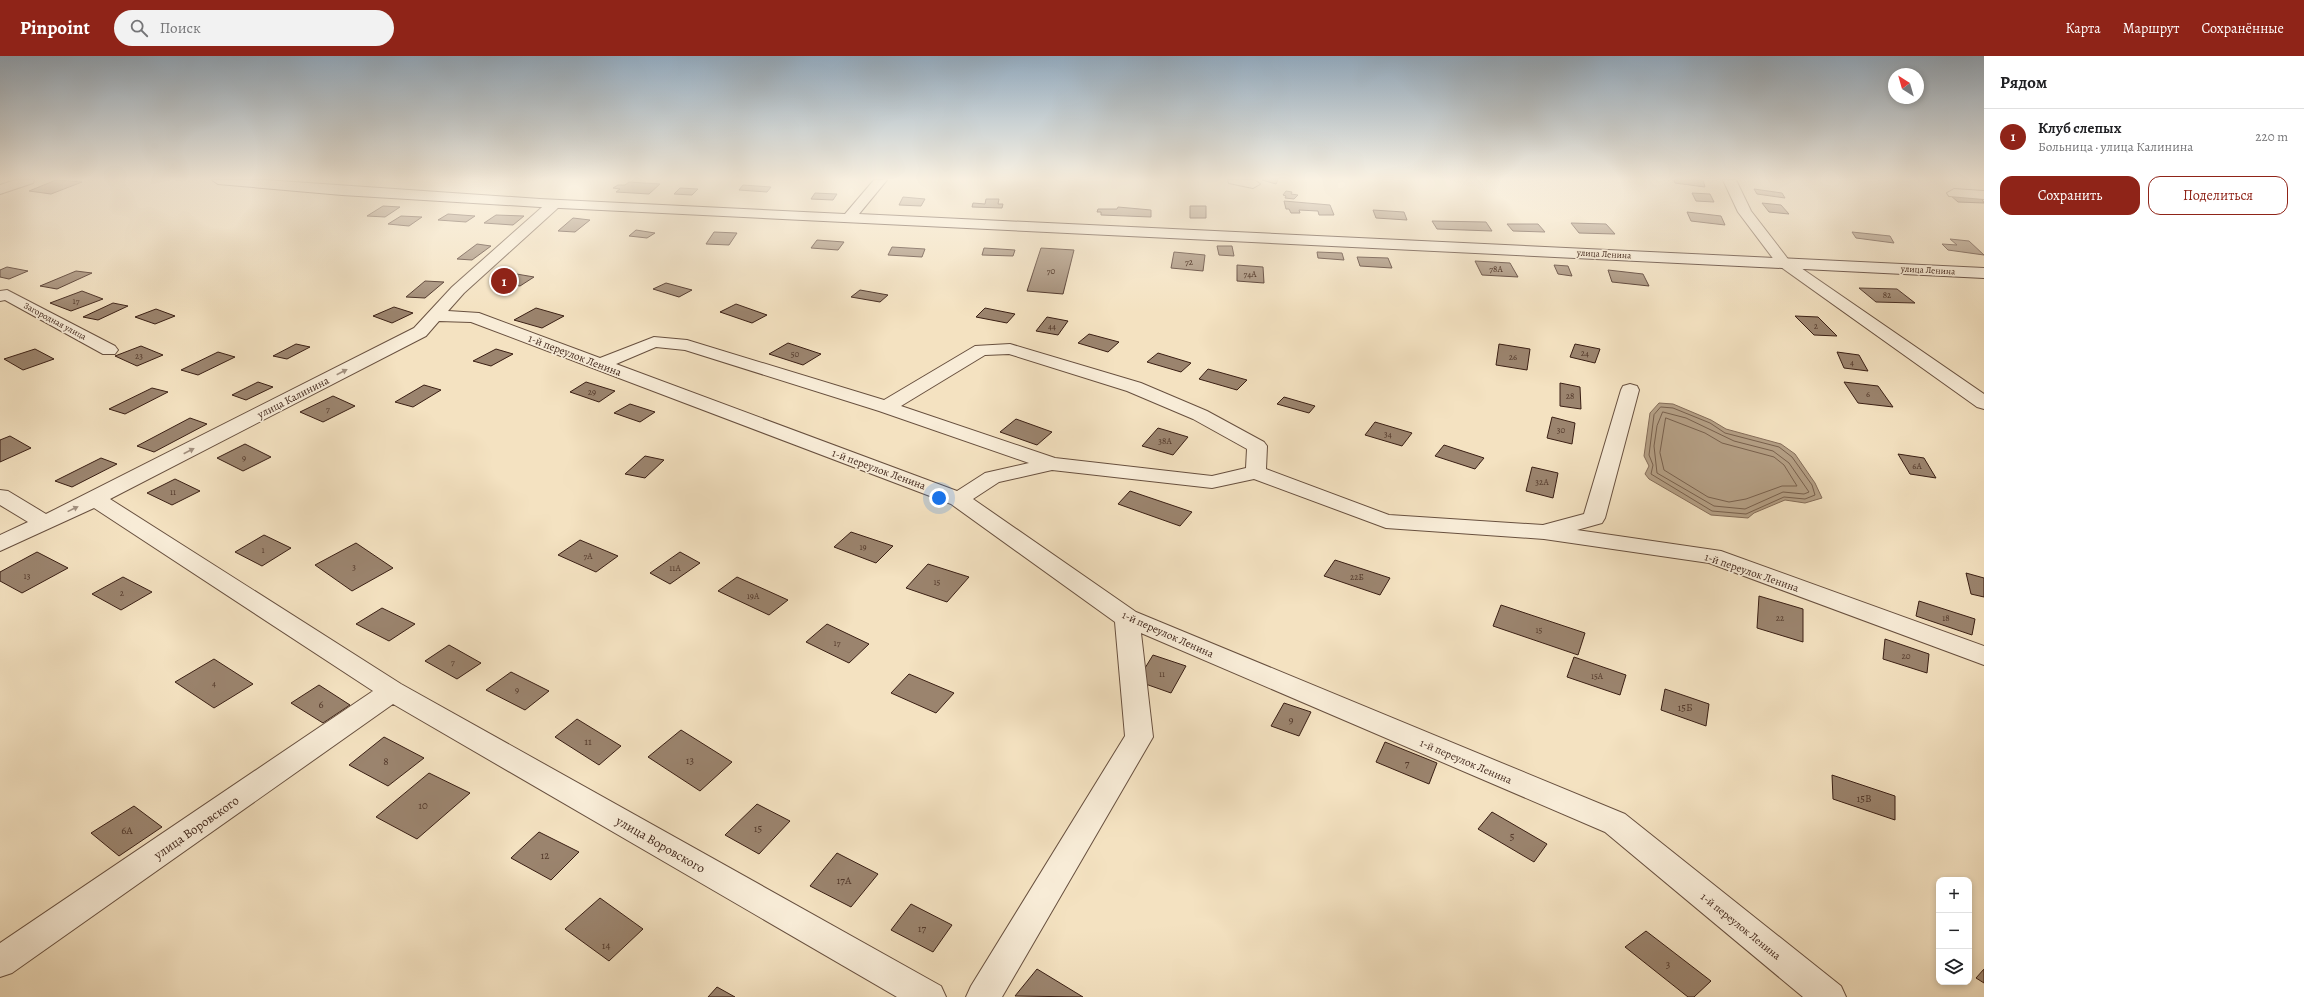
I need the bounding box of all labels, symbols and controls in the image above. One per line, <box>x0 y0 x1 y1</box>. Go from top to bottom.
search box <box>114 10 394 46</box>
text: Pinpoint <box>20 15 90 41</box>
icon: search <box>128 17 150 39</box>
text: Поиск <box>160 18 201 38</box>
text: Карта <box>2066 19 2101 38</box>
text: Маршрут <box>2123 19 2179 38</box>
text: Сохранённые <box>2201 19 2284 38</box>
north arrow <box>1888 68 1924 104</box>
text: Рядом <box>2000 71 2047 94</box>
text: Клуб слепых <box>2038 118 2122 138</box>
text: 1 <box>2011 128 2015 145</box>
text: 220 m <box>2255 128 2288 145</box>
text: Больница · улица Калинина <box>2038 138 2193 155</box>
button: Сохранить <box>2000 176 2140 215</box>
button: Поделиться <box>2148 176 2288 215</box>
street label: улица Ленина <box>1575 247 1632 261</box>
house number: 72 <box>1185 256 1194 268</box>
house number: 78А <box>1489 263 1503 275</box>
street label: улица Ленина <box>1899 263 1956 277</box>
house number: 70 <box>1047 265 1055 277</box>
pin: 1 <box>491 266 517 296</box>
house number: 74А <box>1243 268 1257 280</box>
house number: 82 <box>1883 289 1892 301</box>
house number: 17 <box>73 295 80 307</box>
street label: Загородная улица <box>22 299 89 343</box>
house number: 44 <box>1048 320 1056 332</box>
house number: 2 <box>1814 320 1819 332</box>
street label: 1-й переулок Ленина <box>526 331 625 381</box>
house number: 24 <box>1581 347 1589 359</box>
house number: 50 <box>791 348 800 360</box>
house number: 23 <box>135 350 143 362</box>
house number: 26 <box>1509 351 1517 363</box>
house number: 4 <box>1850 356 1854 368</box>
one-way arrow <box>336 369 348 375</box>
street label: улица Калинина <box>254 373 332 422</box>
house number: 29 <box>588 386 596 398</box>
house number: 6 <box>1866 388 1870 400</box>
house number: 28 <box>1566 390 1574 402</box>
house number: 7 <box>326 403 330 415</box>
house number: 30 <box>1557 424 1565 436</box>
house number: 34 <box>1384 428 1392 440</box>
house number: 38А <box>1158 435 1172 447</box>
street label: 1-й переулок Ленина <box>830 446 929 494</box>
one-way arrow <box>183 447 195 454</box>
house number: 9 <box>242 452 246 464</box>
house number: 6А <box>1912 460 1922 472</box>
house number: 32А <box>1535 476 1549 488</box>
house number: 11 <box>170 486 176 498</box>
your location <box>929 488 949 508</box>
one-way arrow <box>68 506 79 513</box>
house number: 19 <box>859 541 867 553</box>
house number: 1 <box>261 544 265 556</box>
street label: 1-й переулок Ленина <box>1703 549 1802 596</box>
house number: 7А <box>583 550 593 562</box>
house number: 3 <box>352 561 356 573</box>
house number: 11А <box>669 562 681 574</box>
house number: 13 <box>24 570 31 582</box>
house number: 22Б <box>1350 571 1364 583</box>
house number: 15 <box>934 576 941 588</box>
house number: 2 <box>120 587 125 599</box>
house number: 19А <box>747 590 760 602</box>
street label: 1-й переулок Ленина <box>1120 608 1217 662</box>
house number: 22 <box>1776 612 1785 624</box>
house number: 18 <box>1942 612 1950 624</box>
house number: 15 <box>1536 624 1543 636</box>
house number: 17 <box>834 637 841 649</box>
house number: 20 <box>1901 650 1911 662</box>
house number: 7 <box>451 656 455 668</box>
house number: 11 <box>1159 668 1165 680</box>
house number: 15А <box>1591 670 1604 682</box>
house number: 4 <box>212 677 216 689</box>
house number: 9 <box>515 684 519 696</box>
house number: 6 <box>318 697 324 712</box>
house number: 15Б <box>1677 700 1693 715</box>
house number: 9 <box>1288 712 1294 727</box>
house number: 11 <box>584 734 592 749</box>
street label: 1-й переулок Ленина <box>1417 735 1515 788</box>
house number: 13 <box>686 753 694 768</box>
house number: 8 <box>383 754 389 769</box>
house number: 7 <box>1405 756 1410 771</box>
street label: улица Воровского <box>150 791 243 864</box>
house number: 15В <box>1856 791 1872 806</box>
house number: 10 <box>418 798 428 813</box>
street label: улица Воровского <box>612 812 709 877</box>
house number: 15 <box>754 821 763 836</box>
house number: 6А <box>121 823 133 838</box>
house number: 5 <box>1510 829 1515 844</box>
house number: 12 <box>541 848 550 863</box>
house number: 17А <box>837 873 852 888</box>
map controls <box>1936 877 1972 985</box>
button: + <box>1936 877 1972 913</box>
street label: 1-й переулок Ленина <box>1698 889 1785 964</box>
button: − <box>1936 913 1972 949</box>
house number: 17 <box>918 921 927 936</box>
house number: 14 <box>602 938 610 953</box>
button: layers <box>1936 949 1972 985</box>
house number: 3 <box>1666 957 1670 972</box>

